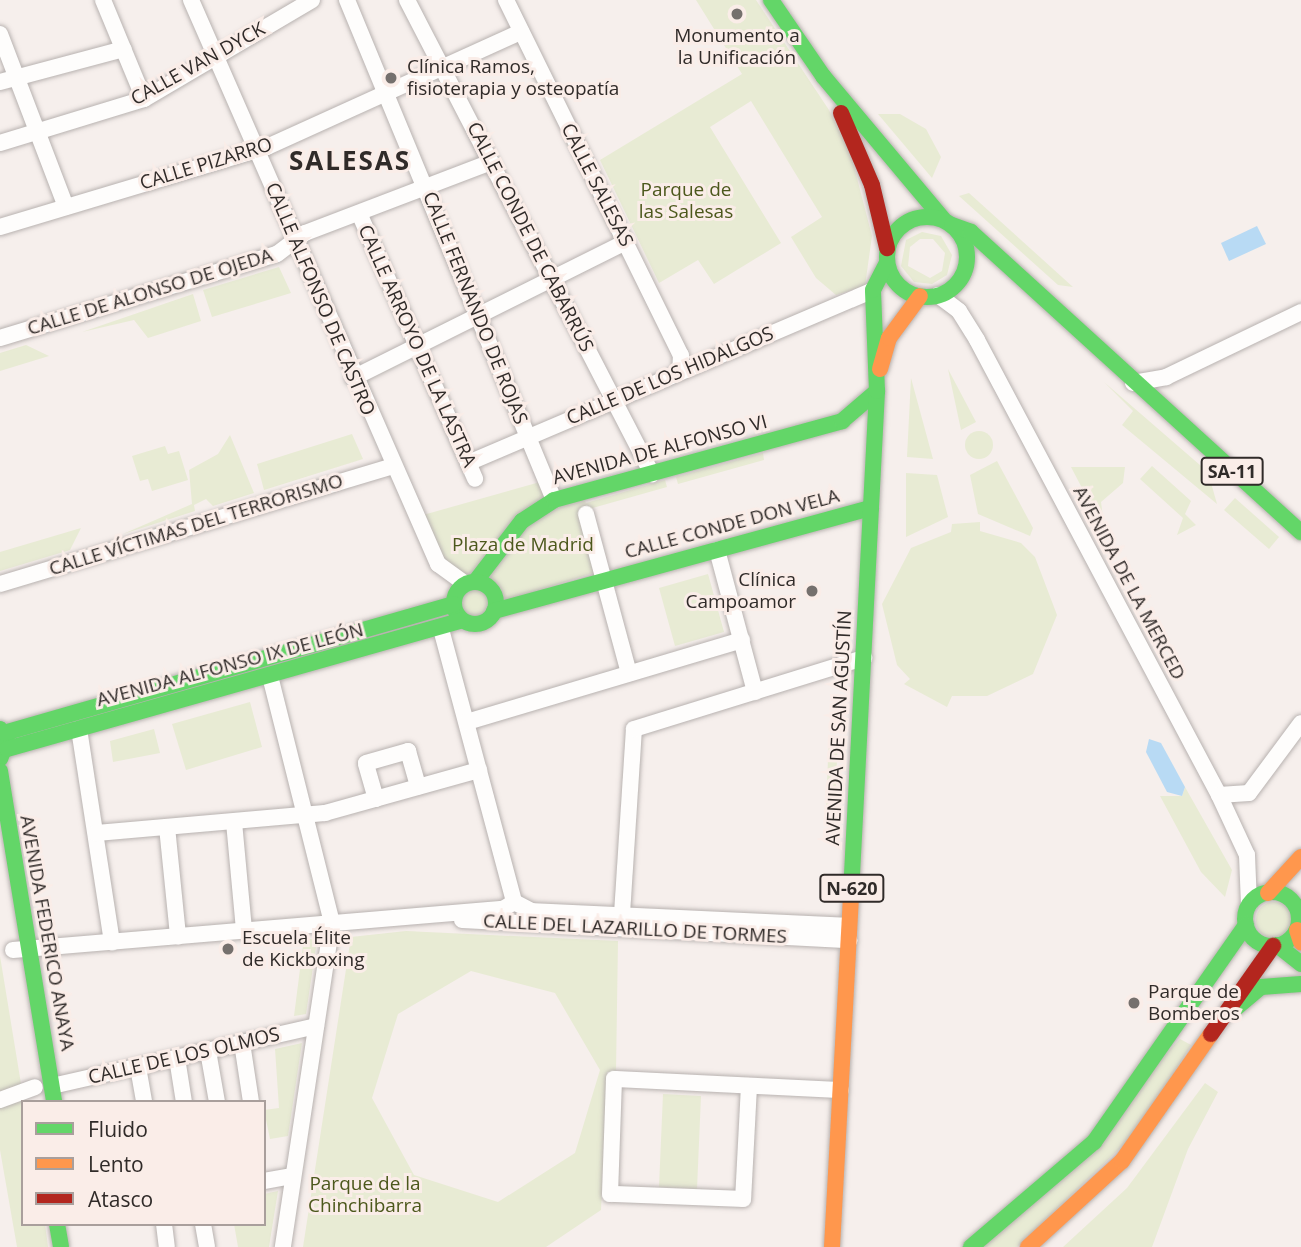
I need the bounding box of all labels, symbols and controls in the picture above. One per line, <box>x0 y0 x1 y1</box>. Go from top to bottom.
marker: Monumento a la Unificación <box>729 6 745 22</box>
street label: CALLE VAN DYCK <box>127 18 269 110</box>
place label: Monumento a la Unificación <box>674 25 800 69</box>
place label: Clínica Ramos, fisioterapia y osteopatía <box>407 56 619 100</box>
marker: Clínica Ramos, fisioterapia y osteopatía <box>381 68 401 88</box>
street label: CALLE CONDE DE CABARRÚS <box>462 118 598 356</box>
street label: CALLE SALESAS <box>556 120 638 250</box>
street label: CALLE PIZARRO <box>137 133 275 195</box>
district label: SALESAS <box>290 145 410 177</box>
street label: CALLE ALFONSO DE CASTRO <box>260 179 380 419</box>
park label: Parque de las Salesas <box>639 179 733 223</box>
street label: CALLE FERNANDO DE ROJAS <box>418 188 532 428</box>
street label: CALLE ARROYO DE LA LASTRA <box>353 221 481 471</box>
street label: CALLE DE ALONSO DE OJEDA <box>25 244 275 340</box>
street label: CALLE DE LOS HIDALGOS <box>563 322 777 430</box>
street label: AVENIDA DE ALFONSO VI <box>550 410 770 490</box>
road number: SA-11 <box>1200 457 1264 486</box>
street label: CALLE VÍCTIMAS DEL TERRORISMO <box>46 469 346 581</box>
street label: AVENIDA DE LA MERCED <box>1068 482 1190 684</box>
street label: CALLE CONDE DON VELA <box>622 484 842 564</box>
park label: Plaza de Madrid <box>452 534 594 556</box>
place label: Clínica Campoamor <box>685 569 796 613</box>
marker: Clínica Campoamor <box>802 581 822 601</box>
street label: AVENIDA DE SAN AGUSTÍN <box>821 610 857 846</box>
street label: AVENIDA ALFONSO IX DE LEÓN <box>94 618 366 712</box>
street label: AVENIDA FEDERICO ANAYA <box>15 814 79 1052</box>
road number: N-620 <box>819 874 885 903</box>
street label: CALLE DEL LAZARILLO DE TORMES <box>483 910 787 948</box>
place label: Escuela Élite de Kickboxing <box>242 927 365 971</box>
marker: Escuela Élite de Kickboxing <box>220 941 236 957</box>
place label: Parque de Bomberos <box>1148 981 1240 1025</box>
marker: Parque de Bomberos <box>1126 995 1142 1011</box>
street label: CALLE DE LOS OLMOS <box>86 1023 282 1089</box>
legend <box>21 1100 266 1226</box>
text: Fluido <box>88 1115 148 1143</box>
text: Lento <box>88 1150 144 1178</box>
park label: Parque de la Chinchibarra <box>308 1173 422 1217</box>
text: Atasco <box>88 1185 153 1213</box>

